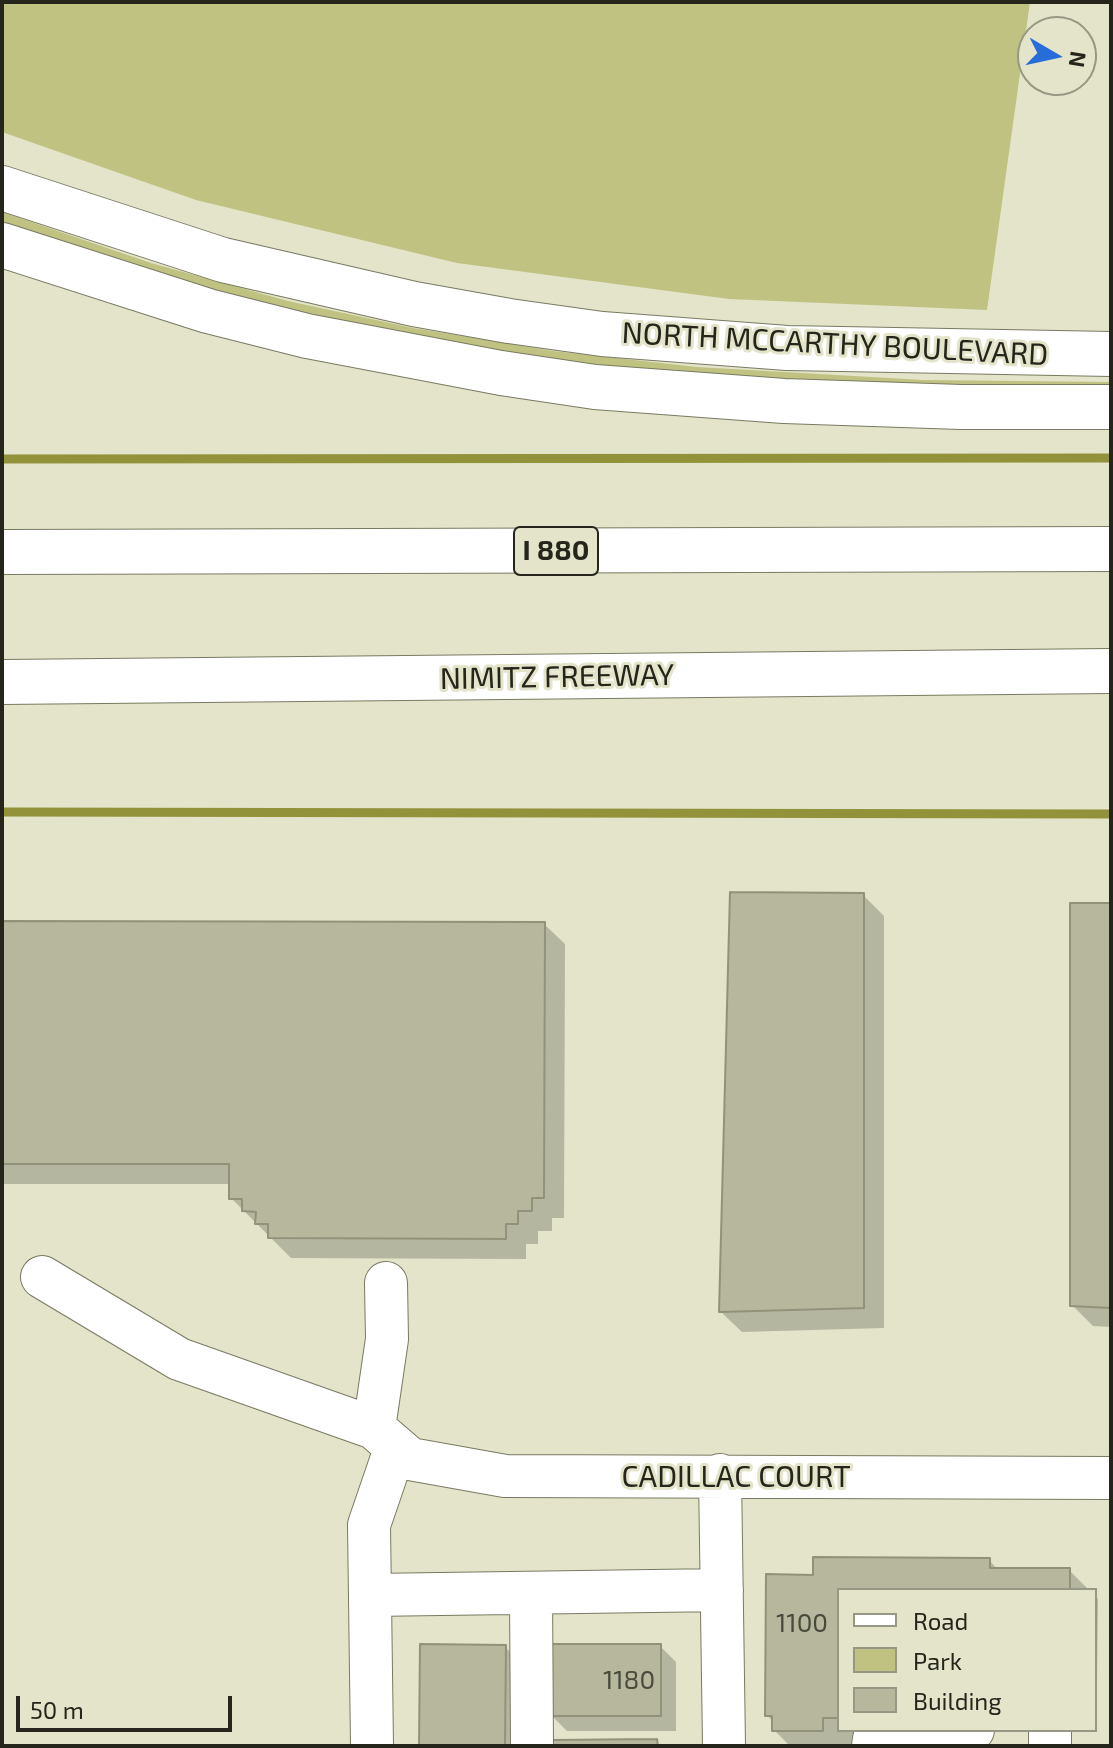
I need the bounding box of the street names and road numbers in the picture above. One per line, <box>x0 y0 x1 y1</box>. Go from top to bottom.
street label: NORTH MCCARTHY BOULEVARD <box>621 315 1049 373</box>
road number: I 880 <box>514 527 598 575</box>
street label: NIMITZ FREEWAY <box>439 657 675 697</box>
street label: CADILLAC COURT <box>621 1459 851 1495</box>

